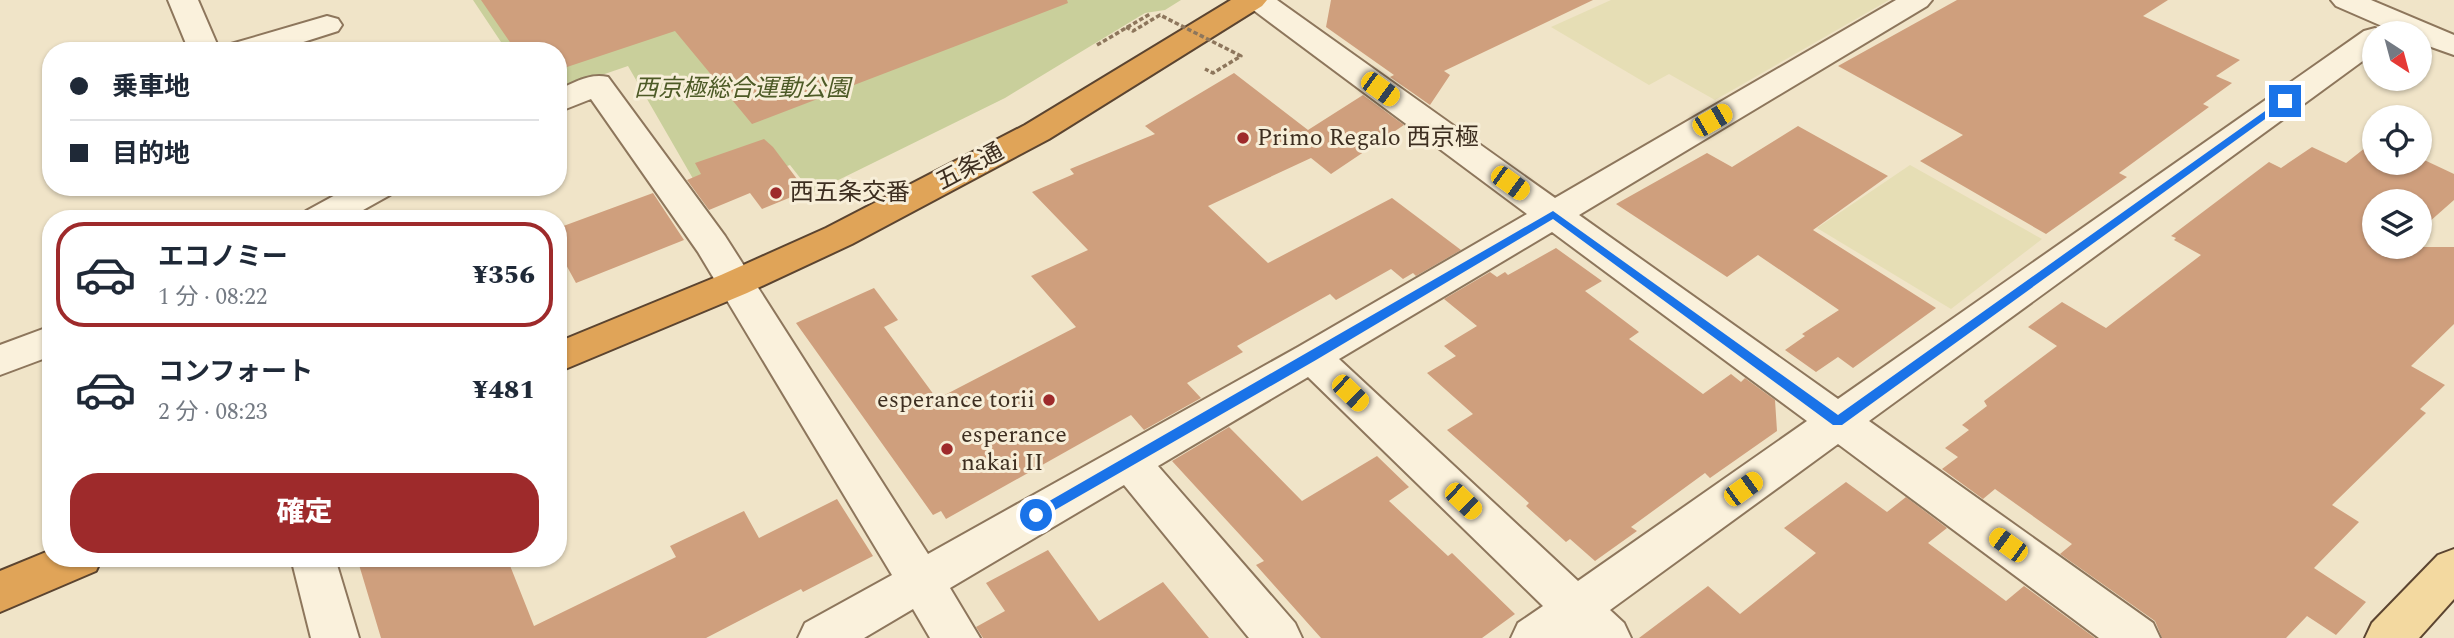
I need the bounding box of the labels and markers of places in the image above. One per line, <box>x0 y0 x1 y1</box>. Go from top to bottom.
place label: Primo Regalo 西京極 <box>1257 120 1479 156</box>
marker: Primo Regalo 西京極 <box>1235 130 1251 146</box>
place label: 西五条交番 <box>790 175 910 211</box>
marker: 西五条交番 <box>768 185 784 201</box>
place label: esperance torii <box>877 382 1035 418</box>
marker: esperance torii <box>1041 392 1057 408</box>
place label: esperance nakai II <box>961 417 1067 481</box>
marker: esperance nakai II <box>939 441 955 457</box>

